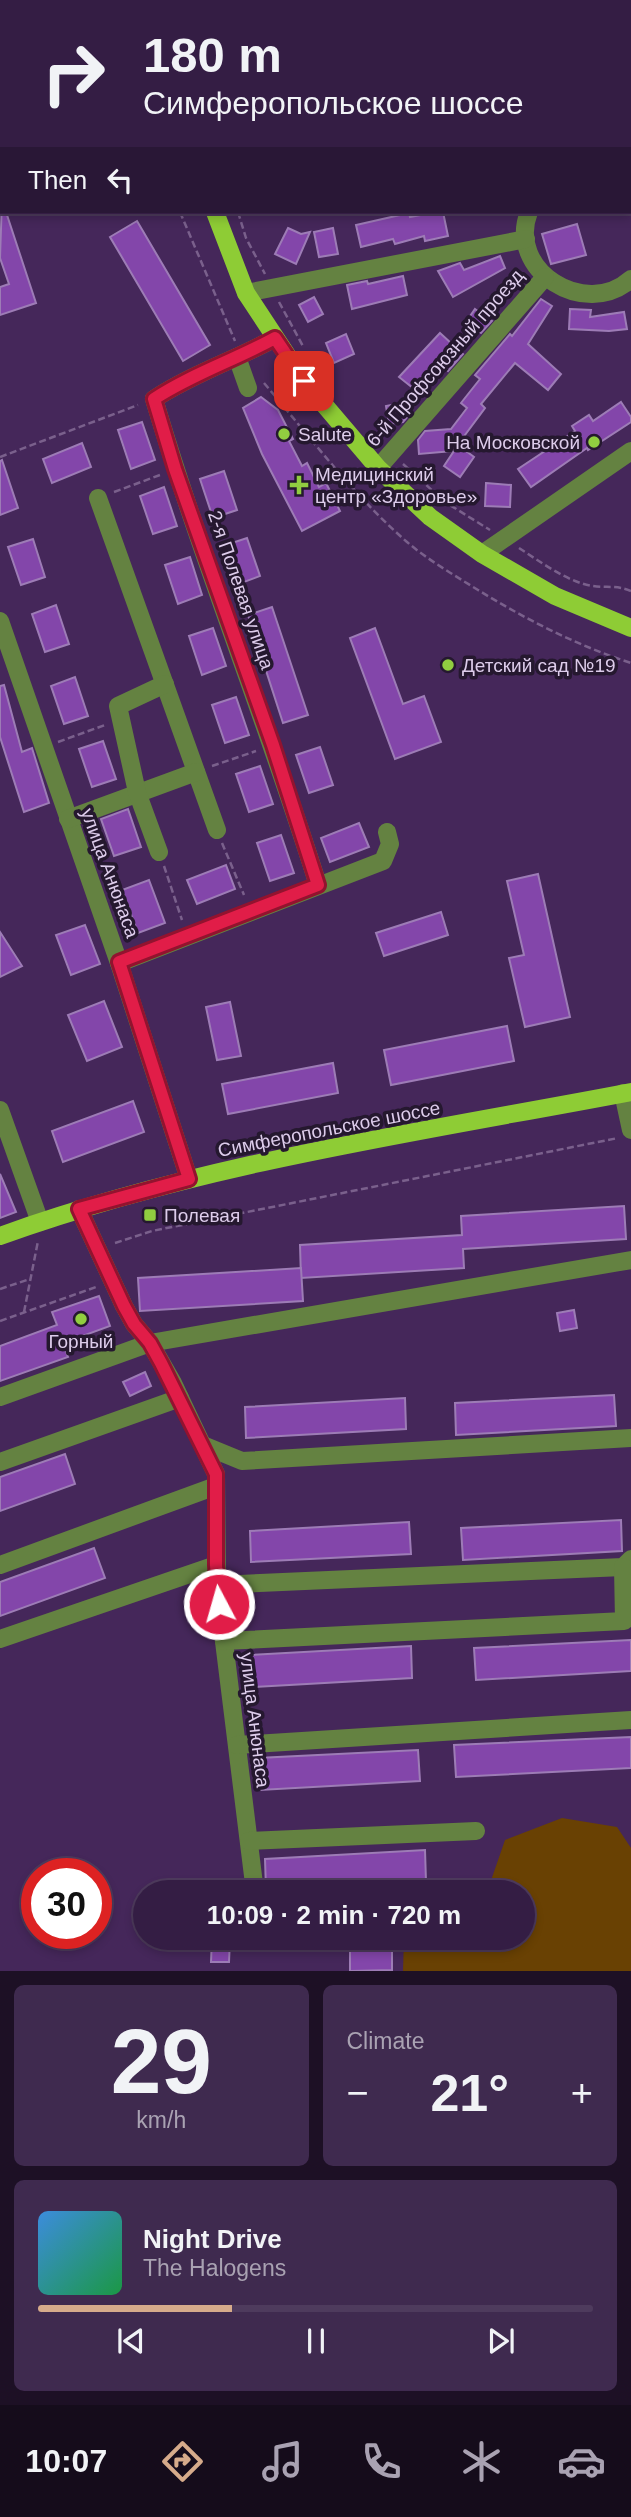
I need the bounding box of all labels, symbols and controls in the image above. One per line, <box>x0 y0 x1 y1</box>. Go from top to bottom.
icon: right <box>28 28 119 119</box>
text: 180 m <box>143 28 282 82</box>
text: Симферопольское шоссе <box>143 85 524 121</box>
icon: left <box>101 161 139 199</box>
text: Then <box>28 165 87 195</box>
street label: 6-й Профсоюзный проезд <box>362 265 528 451</box>
pin <box>274 351 334 411</box>
icon: arrive <box>285 362 323 400</box>
place label: Salute <box>298 424 352 445</box>
marker: Salute <box>276 426 292 442</box>
place label: На Московской <box>446 432 580 453</box>
marker: На Московской <box>586 434 602 450</box>
place label: Медицинский центр «Здоровье» <box>315 464 477 507</box>
marker: Медицинский центр «Здоровье» <box>289 475 309 495</box>
street label: 2-я Полевая улица <box>204 508 278 672</box>
place label: Детский сад №19 <box>462 655 616 676</box>
marker: Детский сад №19 <box>440 657 456 673</box>
street label: улица Анюнаса <box>77 805 143 941</box>
street label: Симферопольское шоссе <box>216 1097 442 1161</box>
place label: Полевая <box>164 1205 240 1226</box>
marker: Полевая <box>142 1207 158 1223</box>
marker: Горный <box>73 1311 89 1327</box>
place label: Горный <box>49 1331 113 1352</box>
position arrow <box>182 1567 256 1641</box>
street label: улица Анюнаса <box>236 1651 274 1789</box>
speed limit sign: 30 <box>21 1858 112 1949</box>
text: 10:09 · 2 min · 720 m <box>207 1900 461 1930</box>
text: 29 <box>111 2011 212 2112</box>
text: Climate <box>347 2028 424 2054</box>
text: 21° <box>430 2064 509 2122</box>
text: − <box>347 2072 369 2114</box>
text: + <box>571 2072 593 2114</box>
text: km/h <box>136 2107 186 2133</box>
text: Night Drive <box>143 2224 282 2254</box>
text: The Halogens <box>143 2255 286 2281</box>
icon: previous <box>112 2322 150 2360</box>
icon: pause <box>297 2322 335 2360</box>
icon: next <box>482 2322 520 2360</box>
icon: directions <box>158 2437 207 2486</box>
icon: music <box>258 2437 307 2486</box>
icon: phone <box>357 2437 406 2486</box>
icon: climate <box>457 2437 506 2486</box>
icon: car <box>557 2437 606 2486</box>
text: 10:07 <box>25 2443 107 2479</box>

